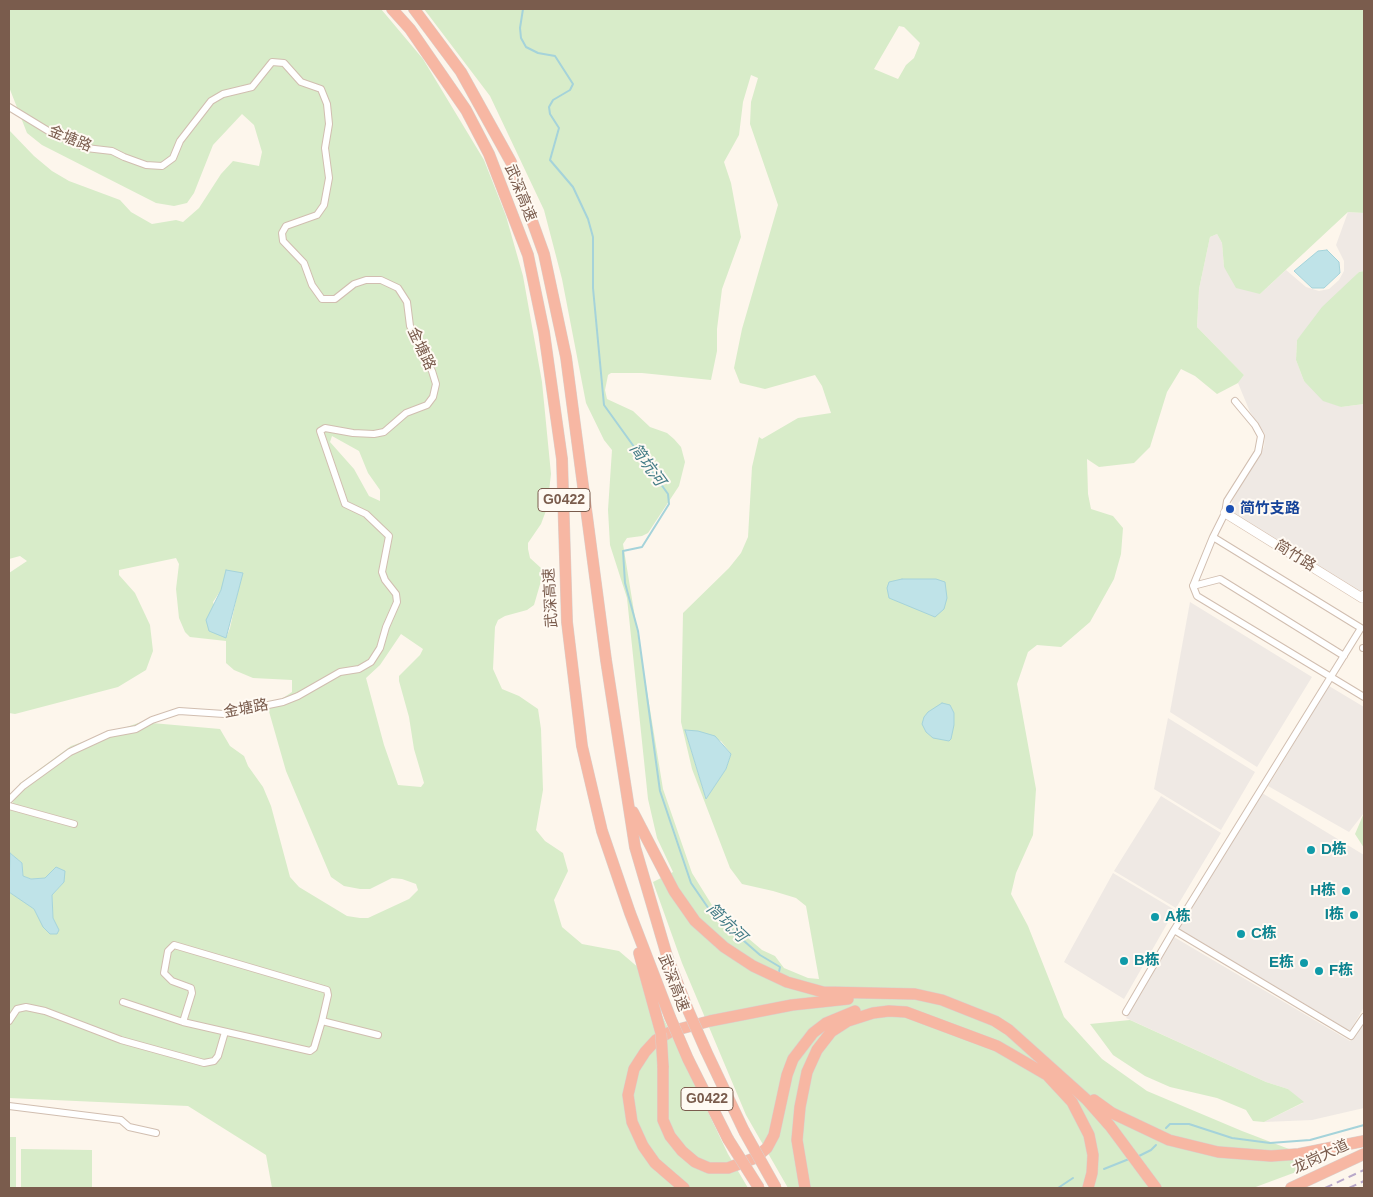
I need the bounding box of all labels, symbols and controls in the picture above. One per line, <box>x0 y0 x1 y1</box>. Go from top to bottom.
street label: 金塘路 <box>46 122 94 156</box>
street label: 武深高速 <box>500 162 540 224</box>
street label: 金塘路 <box>403 325 439 373</box>
water label: 简坑河 <box>625 440 669 490</box>
road number: G0422 <box>538 488 590 512</box>
place label: 简竹支路 <box>1240 500 1300 518</box>
marker: 简竹支路 <box>1224 503 1236 515</box>
street label: 简竹路 <box>1271 536 1319 576</box>
street label: 武深高速 <box>540 568 562 628</box>
street label: 金塘路 <box>222 696 270 722</box>
place label: D栋 <box>1321 841 1347 859</box>
marker: D栋 <box>1305 844 1317 856</box>
place label: H栋 <box>1310 882 1336 900</box>
marker: H栋 <box>1340 885 1352 897</box>
water label: 简坑河 <box>702 899 750 947</box>
place label: I栋 <box>1325 906 1344 924</box>
place label: A栋 <box>1165 908 1191 926</box>
marker: I栋 <box>1348 909 1360 921</box>
marker: A栋 <box>1149 911 1161 923</box>
place label: C栋 <box>1251 925 1277 943</box>
marker: C栋 <box>1235 928 1247 940</box>
street label: 武深高速 <box>654 952 692 1014</box>
place label: B栋 <box>1134 952 1160 970</box>
place label: E栋 <box>1269 954 1294 972</box>
marker: B栋 <box>1118 955 1130 967</box>
marker: E栋 <box>1298 957 1310 969</box>
place label: F栋 <box>1329 962 1353 980</box>
marker: F栋 <box>1313 965 1325 977</box>
road number: G0422 <box>681 1088 733 1110</box>
street label: 龙岗大道 <box>1290 1136 1352 1178</box>

